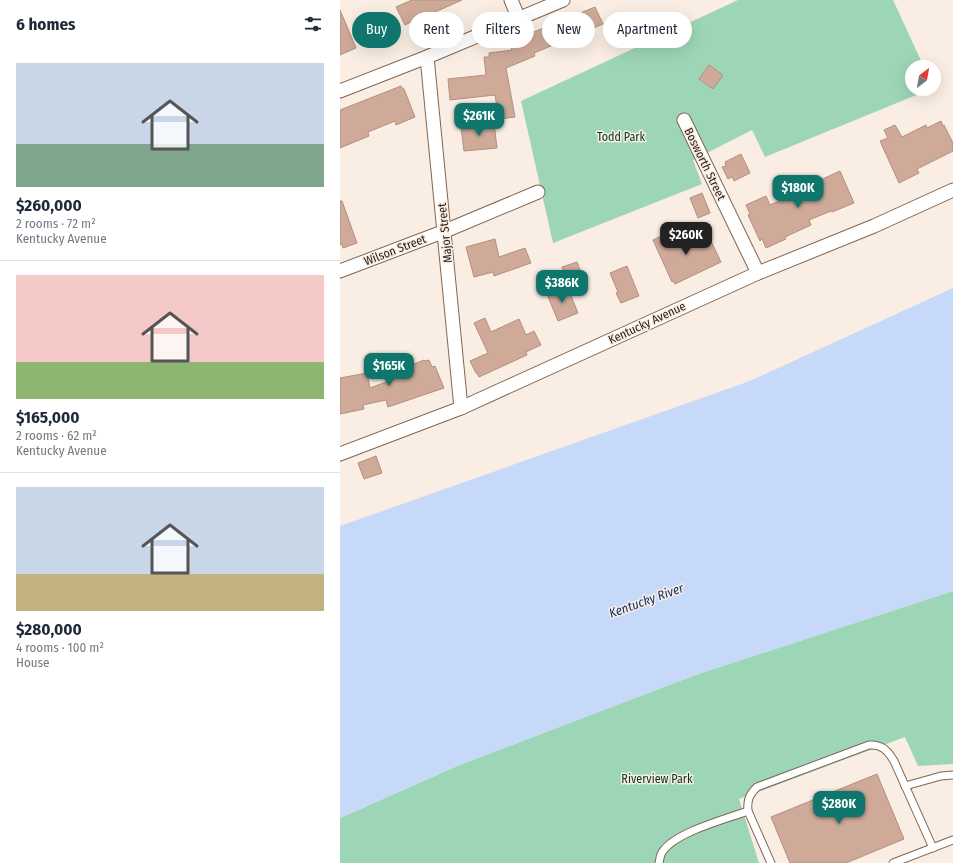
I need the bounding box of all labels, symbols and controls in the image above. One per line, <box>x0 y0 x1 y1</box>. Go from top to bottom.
chip: Buy <box>352 12 401 48</box>
chip: Rent <box>409 12 464 48</box>
chip: Filters <box>472 12 534 48</box>
chip: New <box>542 12 595 48</box>
chip: Apartment <box>603 12 692 48</box>
icon: filters <box>302 13 324 35</box>
text: 6 homes <box>16 14 75 35</box>
north arrow <box>905 60 941 96</box>
map controls <box>905 60 941 96</box>
icon: home <box>134 89 206 161</box>
pin: $261K <box>451 103 507 137</box>
text: $261K <box>463 108 495 123</box>
street label: Bosworth Street <box>681 125 729 203</box>
park label: Todd Park <box>597 130 646 144</box>
pin: $180K <box>770 175 826 209</box>
text: $180K <box>781 180 815 195</box>
text: $260,000 <box>16 195 82 216</box>
street label: Major Street <box>435 202 455 264</box>
text: 2 rooms · 72 m² <box>16 216 96 231</box>
pin: $260K <box>658 222 714 256</box>
text: $260K <box>669 227 703 242</box>
text: Kentucky Avenue <box>16 231 107 246</box>
street label: Wilson Street <box>362 232 428 268</box>
pin: $386K <box>534 270 590 304</box>
text: $386K <box>545 275 579 290</box>
street label: Kentucky Avenue <box>606 299 688 347</box>
icon: home <box>134 301 206 373</box>
pin: $165K <box>361 353 417 387</box>
text: $165K <box>373 358 405 373</box>
text: $165,000 <box>16 407 80 428</box>
text: 2 rooms · 62 m² <box>16 428 97 443</box>
text: Kentucky Avenue <box>16 443 107 458</box>
icon: home <box>134 513 206 585</box>
water label: Kentucky River <box>607 580 686 621</box>
text: $280,000 <box>16 619 82 640</box>
text: 4 rooms · 100 m² <box>16 640 104 655</box>
text: House <box>16 655 50 670</box>
park label: Riverview Park <box>621 772 693 786</box>
pin: $280K <box>811 791 867 825</box>
text: $280K <box>822 796 856 811</box>

